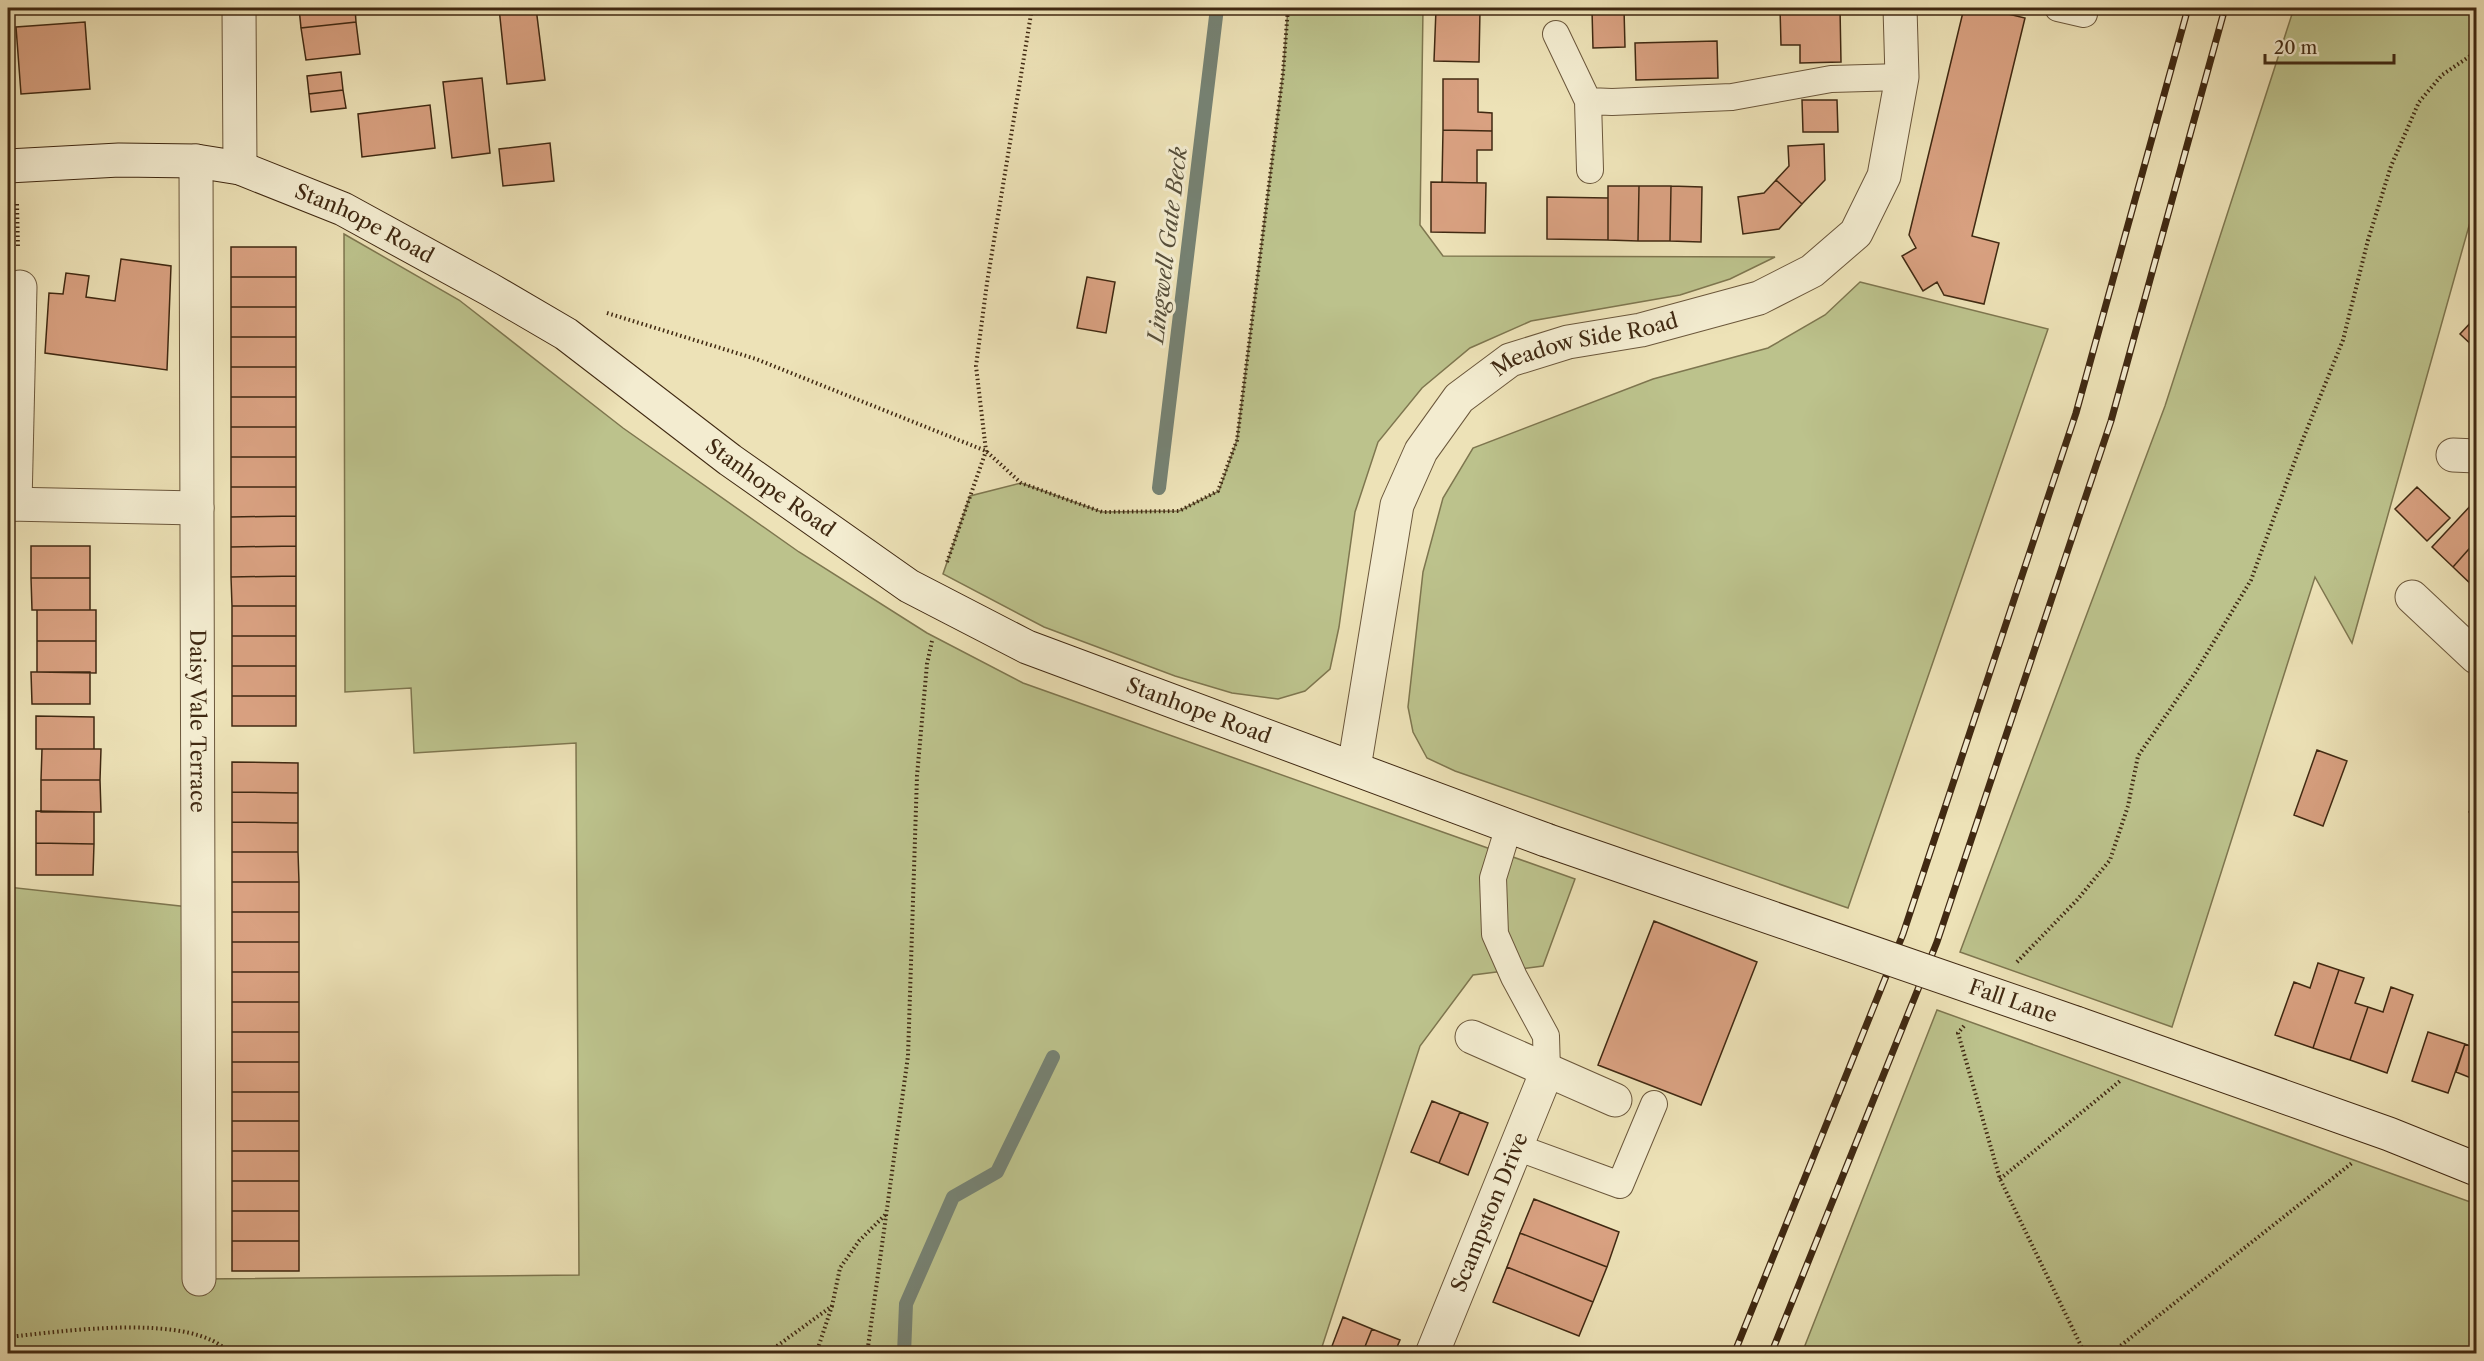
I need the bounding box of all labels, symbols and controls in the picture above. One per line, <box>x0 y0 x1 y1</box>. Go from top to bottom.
scale bar <box>2265 27 2394 65</box>
text: 20 m <box>2274 37 2318 59</box>
water label: Lingwell Gate Beck <box>1142 145 1193 347</box>
street label: Stanhope Road <box>291 178 439 268</box>
street label: Meadow Side Road <box>1487 307 1681 381</box>
street label: Stanhope Road <box>701 433 840 542</box>
street label: Daisy Vale Terrace <box>185 629 211 813</box>
street label: Stanhope Road <box>1123 672 1275 749</box>
street label: Fall Lane <box>1966 974 2061 1028</box>
street label: Scampston Drive <box>1446 1129 1533 1295</box>

